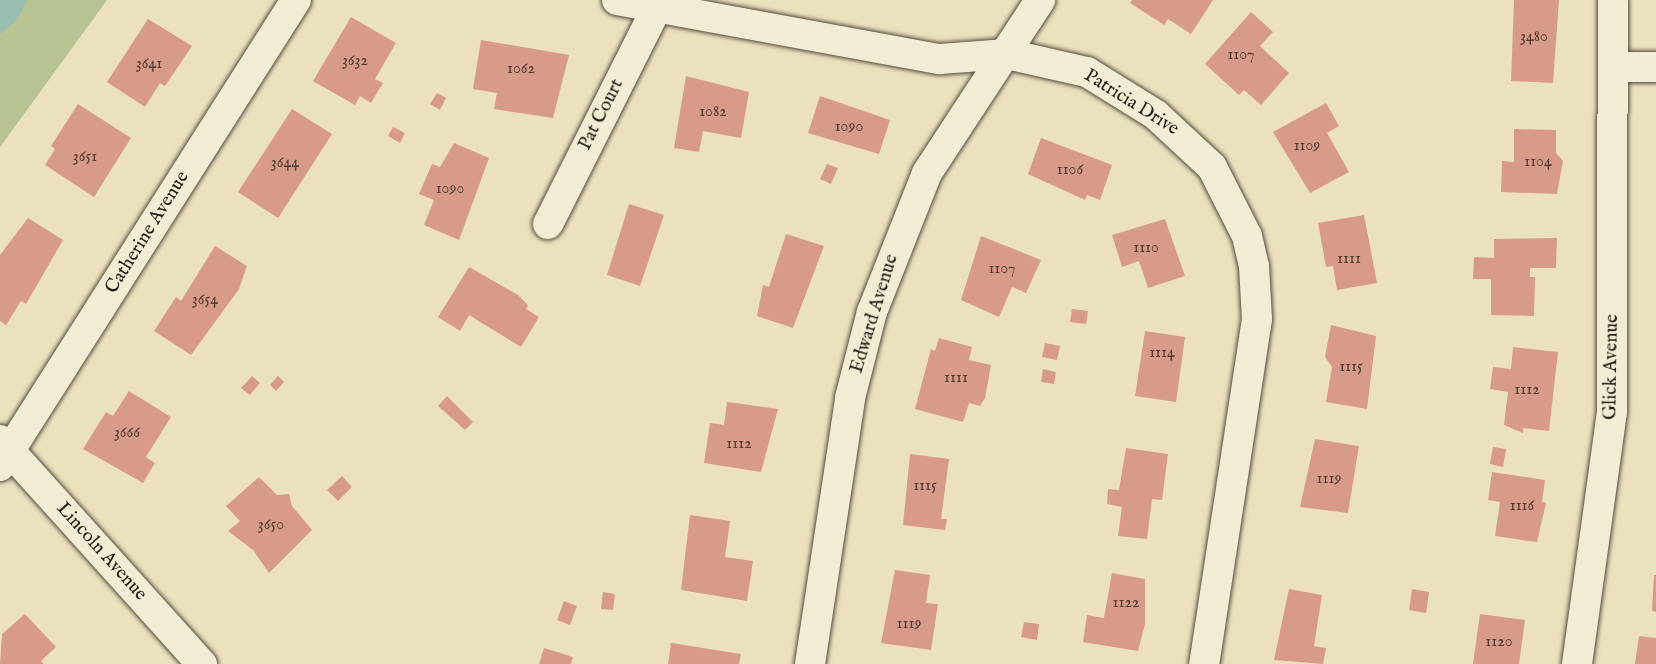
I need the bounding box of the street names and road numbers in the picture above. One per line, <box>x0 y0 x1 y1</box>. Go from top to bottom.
street label: Patricia Drive <box>1079 65 1183 141</box>
street label: Pat Court <box>574 76 630 154</box>
street label: Catherine Avenue <box>101 168 195 298</box>
street label: Edward Avenue <box>846 252 904 376</box>
street label: Glick Avenue <box>1600 314 1624 420</box>
street label: Lincoln Avenue <box>51 498 151 606</box>

